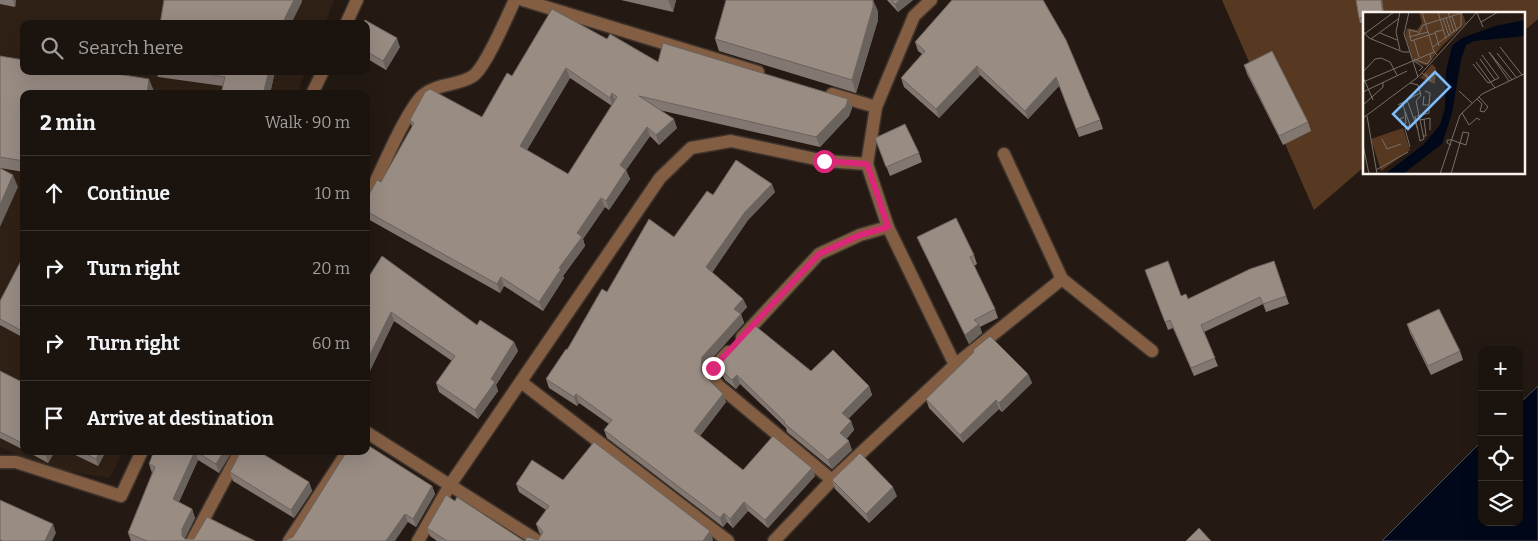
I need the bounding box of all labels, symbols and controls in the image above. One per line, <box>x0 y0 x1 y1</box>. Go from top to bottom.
inset map <box>1363 12 1526 175</box>
search box <box>20 20 370 75</box>
icon: search <box>38 34 66 62</box>
text: Search here <box>78 36 183 59</box>
text: 2 min <box>40 110 96 136</box>
text: Walk · 90 m <box>265 113 350 132</box>
route start <box>813 150 836 173</box>
icon: ahead <box>40 179 68 207</box>
text: Continue <box>87 182 170 205</box>
text: 10 m <box>315 184 350 203</box>
icon: right <box>40 254 68 282</box>
text: Turn right <box>87 257 180 280</box>
text: 20 m <box>313 259 350 278</box>
icon: right <box>40 329 68 357</box>
text: Turn right <box>87 332 180 355</box>
text: 60 m <box>312 334 350 353</box>
map controls <box>1478 346 1523 526</box>
button: + <box>1478 346 1523 391</box>
route end <box>702 357 725 380</box>
button: − <box>1478 391 1523 436</box>
icon: arrive <box>40 404 68 432</box>
text: Arrive at destination <box>87 407 274 430</box>
button: locate <box>1478 436 1523 481</box>
button: layers <box>1478 481 1523 526</box>

